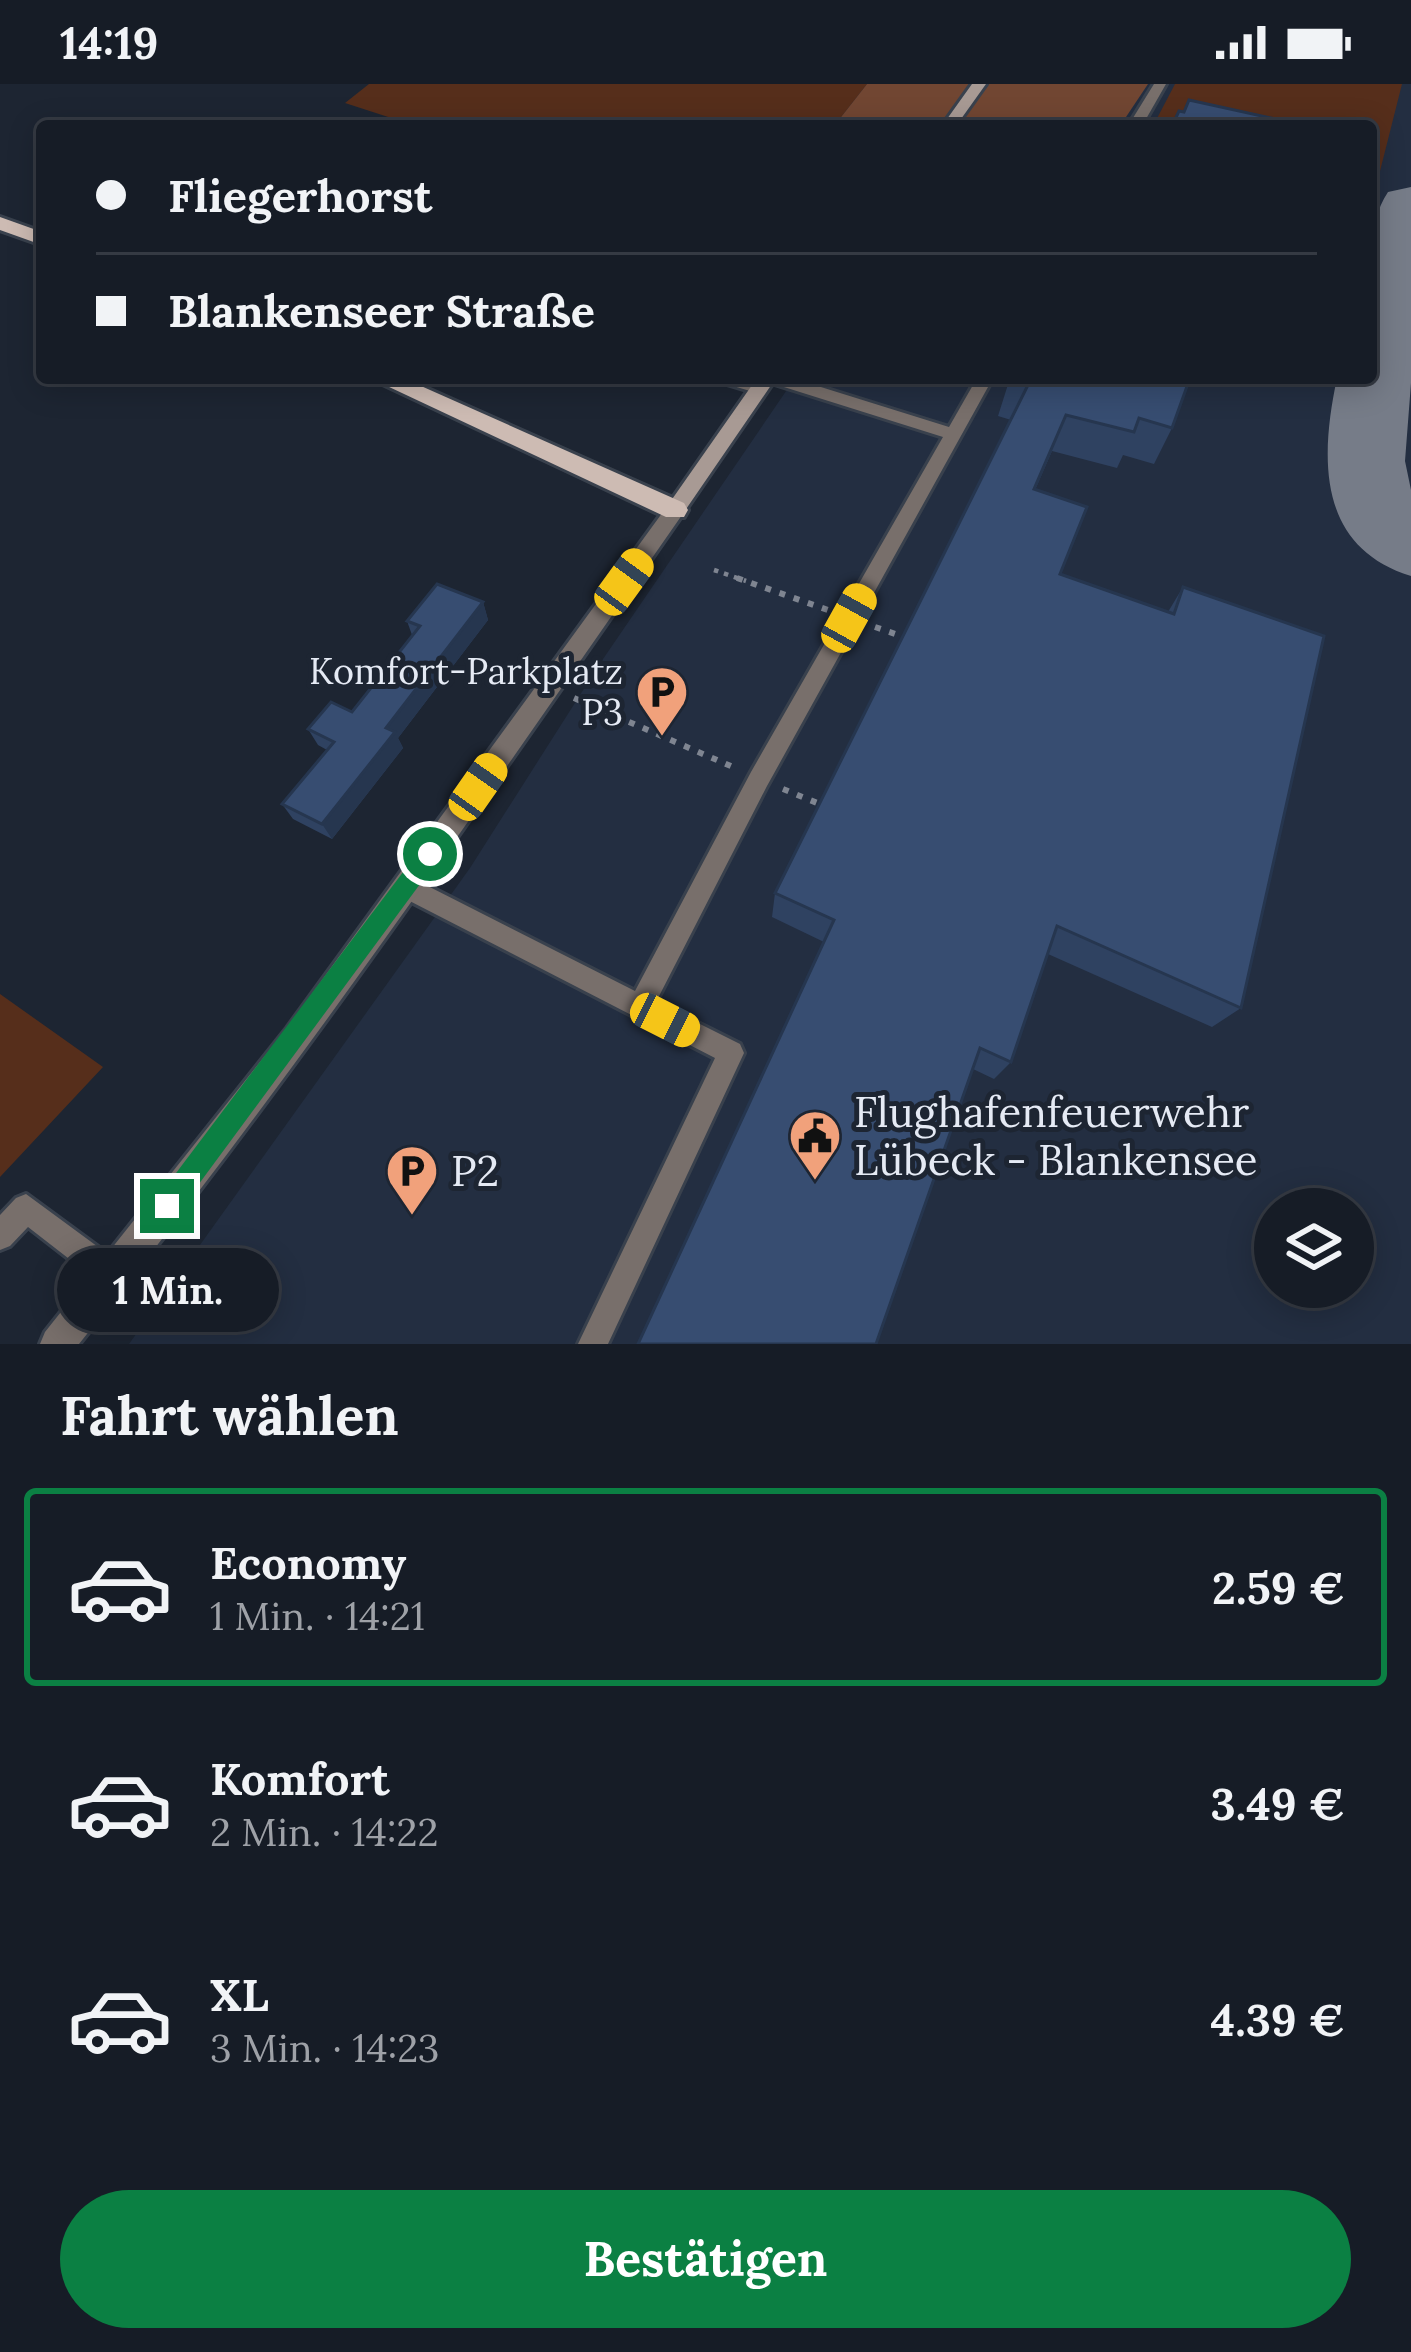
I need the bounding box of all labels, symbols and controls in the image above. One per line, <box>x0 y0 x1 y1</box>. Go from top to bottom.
text: 14:19 <box>60 14 158 71</box>
text: Fliegerhorst <box>168 167 432 224</box>
text: Blankenseer Straße <box>168 282 595 339</box>
car <box>588 542 660 622</box>
car <box>816 578 882 658</box>
place label: Komfort-Parkplatz P3 <box>309 648 623 735</box>
parking icon: Komfort-Parkplatz P3 <box>634 664 690 738</box>
car <box>443 747 513 827</box>
route start <box>403 827 457 881</box>
car <box>625 988 705 1052</box>
place label: Flughafenfeuerwehr Lübeck - Blankensee <box>854 1085 1258 1187</box>
public building icon: Flughafenfeuerwehr Lübeck - Blankensee <box>787 1108 843 1182</box>
parking icon: P2 <box>384 1143 440 1217</box>
place label: P2 <box>451 1144 499 1198</box>
route end <box>140 1179 194 1233</box>
map controls <box>1254 1188 1374 1308</box>
button: layers <box>1254 1188 1374 1308</box>
callout: 1 Min. <box>56 1248 278 1332</box>
text: 1 Min. <box>113 1265 223 1315</box>
text: Fahrt wählen <box>60 1381 399 1450</box>
icon: car <box>66 1533 174 1641</box>
text: Economy <box>210 1534 406 1591</box>
text: 2.59 € <box>1212 1559 1345 1616</box>
text: 1 Min. · 14:21 <box>210 1591 425 1641</box>
icon: car <box>66 1749 174 1857</box>
text: Komfort <box>210 1750 390 1807</box>
text: 3.49 € <box>1211 1775 1345 1832</box>
text: 2 Min. · 14:22 <box>210 1807 438 1857</box>
icon: car <box>66 1965 174 2073</box>
text: XL <box>210 1966 269 2023</box>
text: 4.39 € <box>1211 1991 1345 2048</box>
text: 3 Min. · 14:23 <box>210 2023 439 2073</box>
button: Bestätigen <box>60 2190 1351 2328</box>

